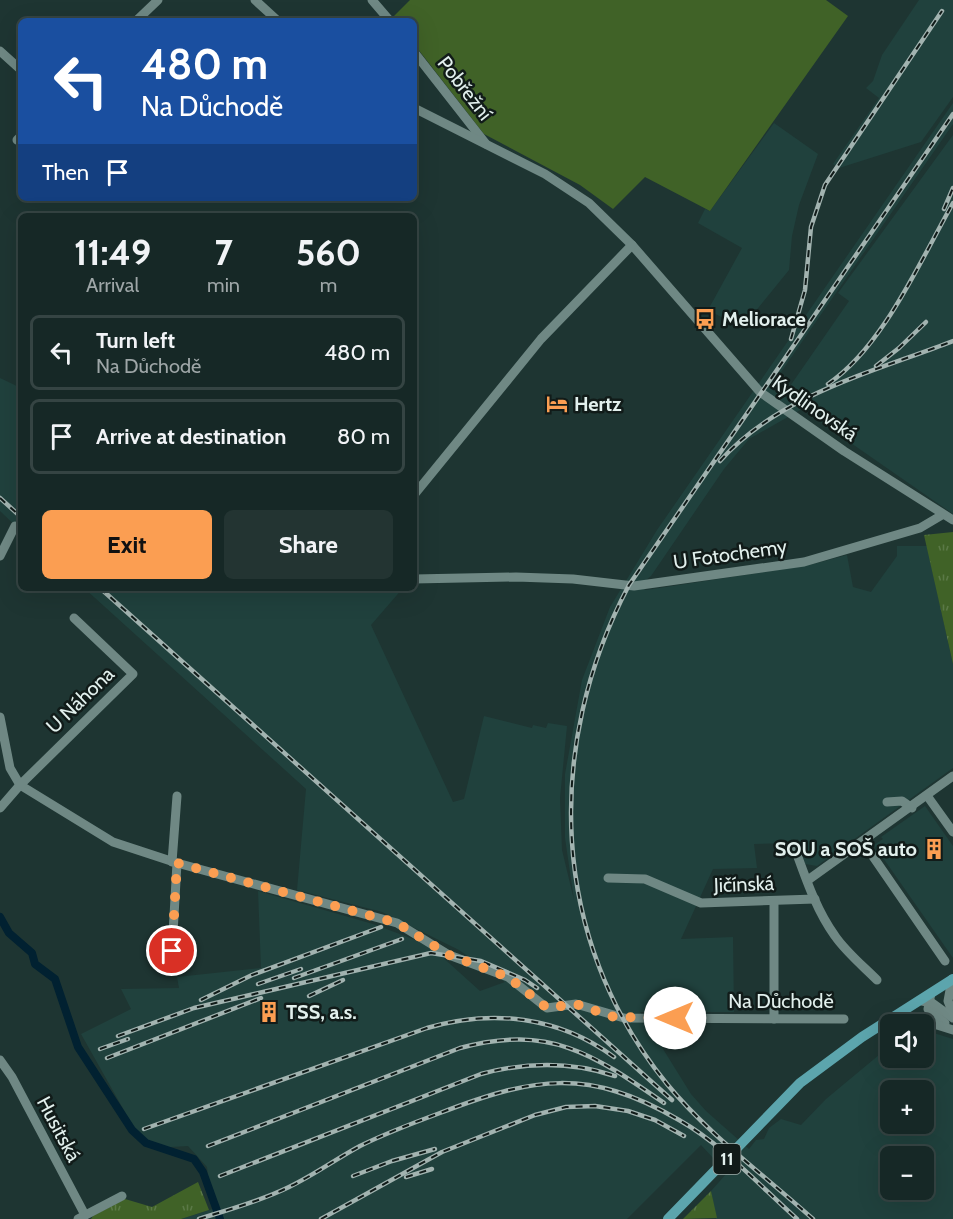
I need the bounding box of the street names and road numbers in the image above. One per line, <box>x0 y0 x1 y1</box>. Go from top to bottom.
street label: Pobřežní <box>433 51 497 125</box>
street label: Kydlinovská <box>768 370 863 446</box>
street label: U Fotochemy <box>672 534 788 574</box>
street label: U Náhona <box>41 662 119 738</box>
street label: Jičínská <box>712 871 775 897</box>
street label: Na Důchodě <box>728 989 834 1013</box>
street label: Husitská <box>32 1092 86 1166</box>
road number: 11 <box>714 1144 740 1174</box>

